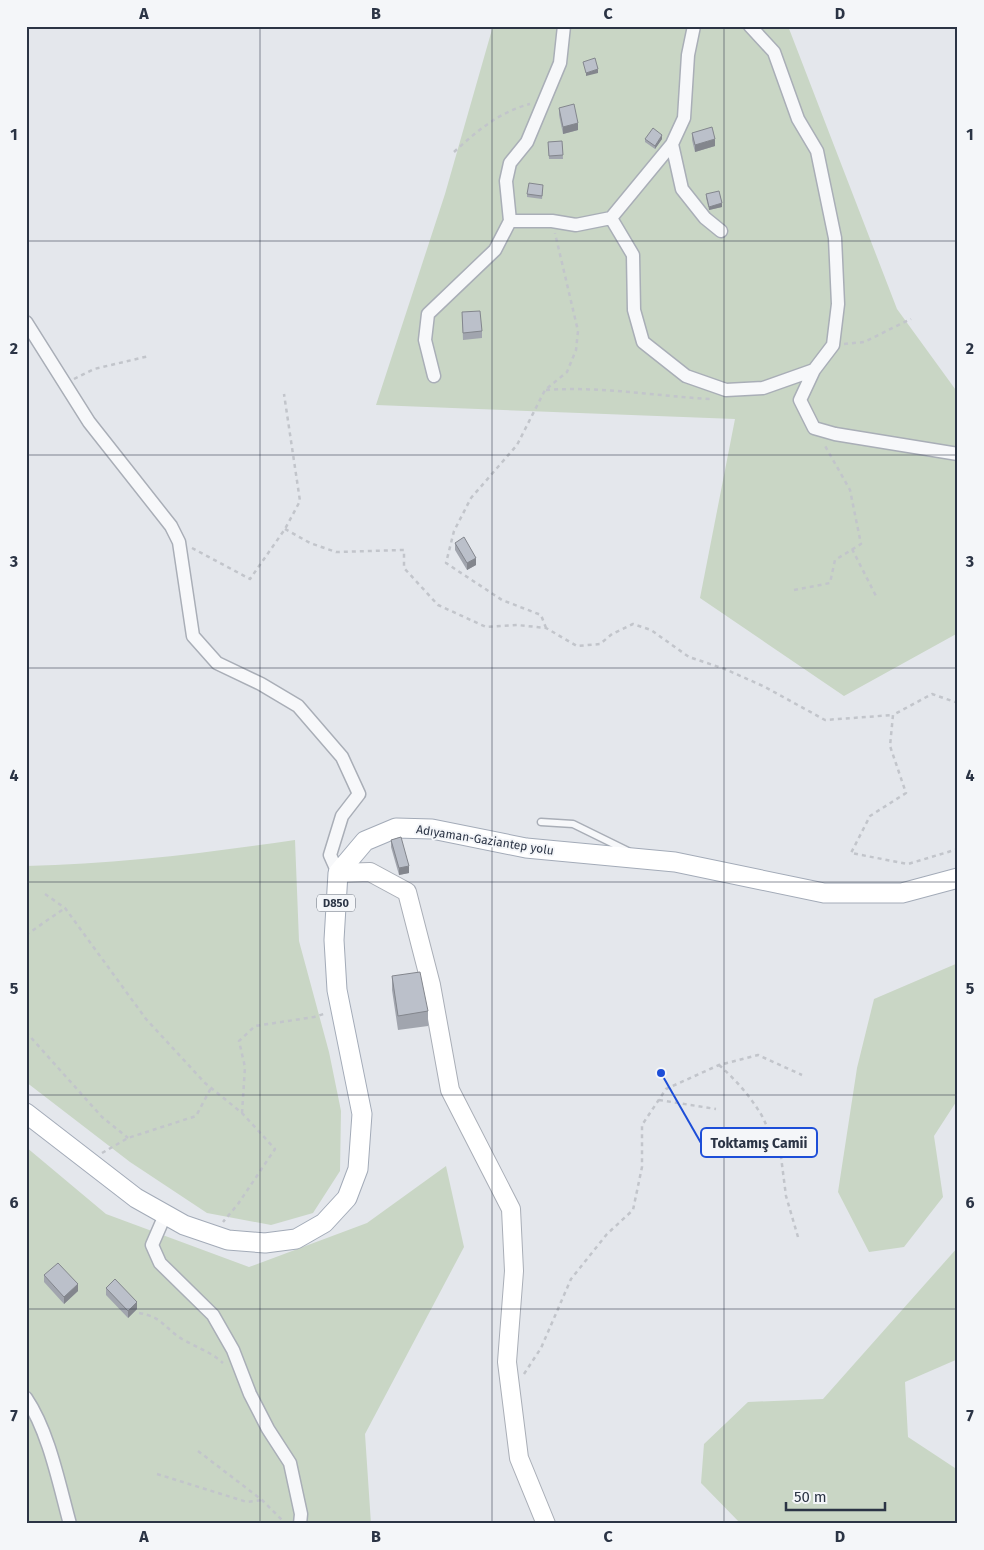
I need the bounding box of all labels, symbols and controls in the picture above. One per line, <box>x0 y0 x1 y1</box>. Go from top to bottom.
text: A <box>138 4 149 23</box>
text: B <box>371 4 381 23</box>
text: C <box>603 4 613 23</box>
text: D <box>835 4 845 23</box>
text: 1 <box>10 125 18 144</box>
text: 1 <box>966 125 974 144</box>
text: 2 <box>10 339 18 358</box>
text: 2 <box>966 339 974 358</box>
text: 3 <box>9 552 18 571</box>
text: 3 <box>965 552 974 571</box>
text: 4 <box>9 766 19 785</box>
text: 4 <box>965 766 975 785</box>
street label: Adıyaman-Gaziantep yolu <box>415 822 555 858</box>
road number: D850 <box>317 894 355 911</box>
text: 5 <box>10 979 19 998</box>
text: 5 <box>966 979 975 998</box>
callout: Toktamış Camii <box>701 1128 817 1157</box>
text: Toktamış Camii <box>711 1135 807 1153</box>
text: 6 <box>9 1193 19 1212</box>
text: 6 <box>965 1193 975 1212</box>
text: 7 <box>10 1406 18 1425</box>
text: 7 <box>966 1406 974 1425</box>
scale bar <box>786 1480 885 1512</box>
text: 50 m <box>794 1488 827 1506</box>
text: A <box>138 1527 149 1546</box>
text: B <box>371 1527 381 1546</box>
text: C <box>603 1527 613 1546</box>
text: D <box>835 1527 845 1546</box>

